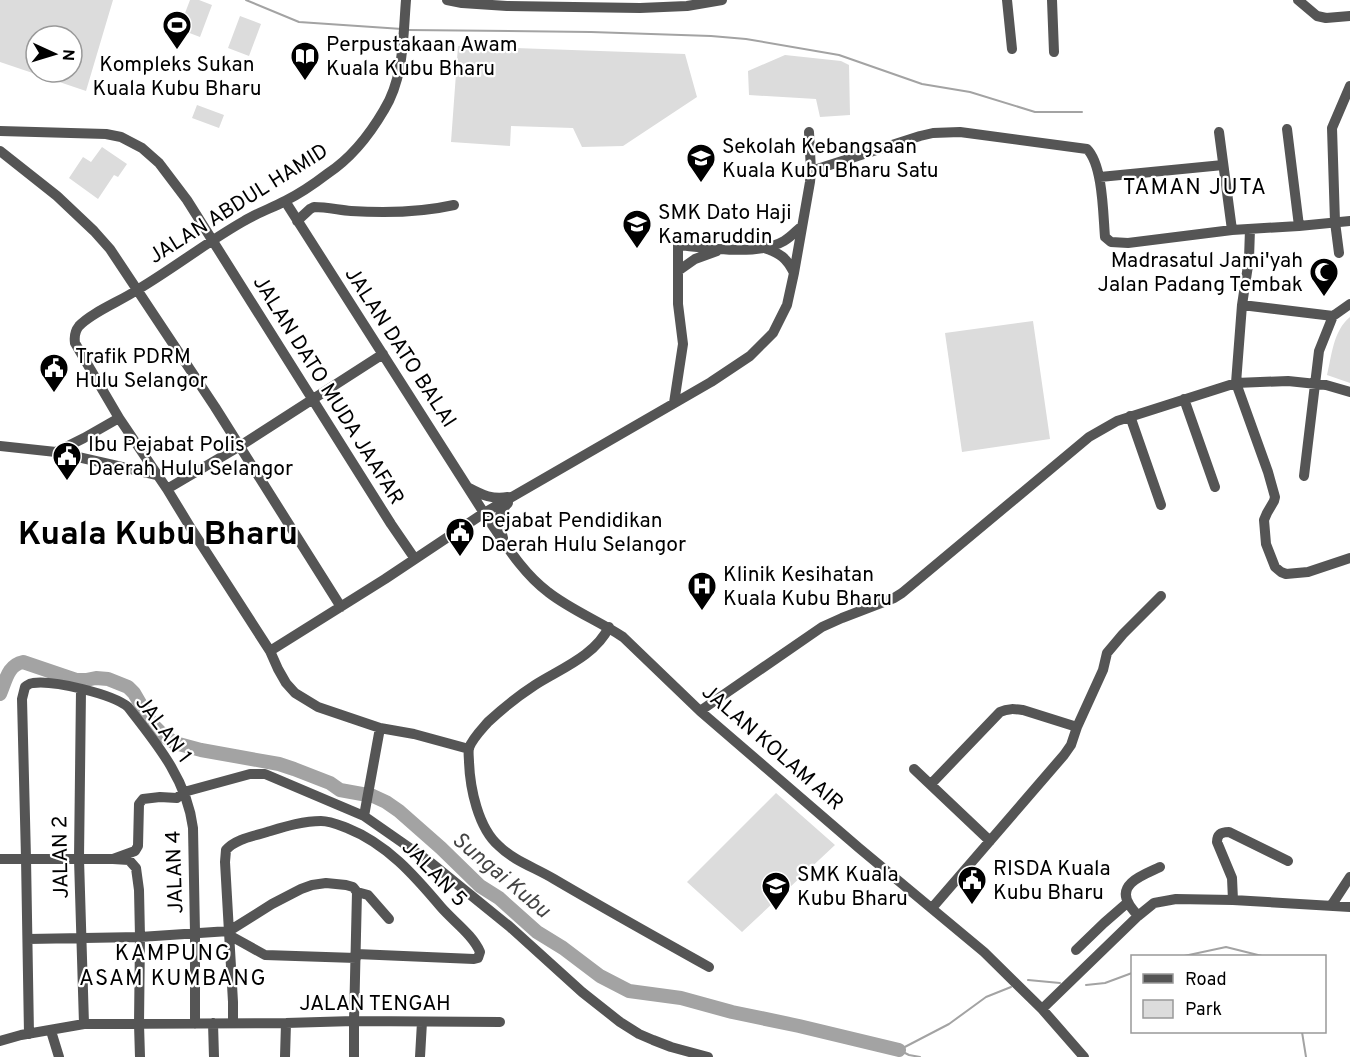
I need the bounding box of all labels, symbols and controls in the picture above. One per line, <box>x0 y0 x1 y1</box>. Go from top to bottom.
sports icon: Kompleks Sukan Kuala Kubu Bharu <box>161 9 193 51</box>
north arrow <box>24 24 84 84</box>
place label: Perpustakaan Awam Kuala Kubu Bharu <box>326 32 518 83</box>
library icon: Perpustakaan Awam Kuala Kubu Bharu <box>289 40 321 82</box>
text: N <box>57 48 77 61</box>
place label: Kompleks Sukan Kuala Kubu Bharu <box>92 52 262 103</box>
place label: Sekolah Kebangsaan Kuala Kubu Bharu Satu <box>722 134 939 185</box>
street label: JALAN ABDUL HAMID <box>144 138 334 271</box>
school or university icon: Sekolah Kebangsaan Kuala Kubu Bharu Satu <box>685 142 717 184</box>
district label: TAMAN JUTA <box>1123 175 1267 202</box>
place label: SMK Dato Haji Kamaruddin <box>658 200 792 251</box>
school or university icon: SMK Dato Haji Kamaruddin <box>621 208 653 250</box>
place label: Madrasatul Jami'yah Jalan Padang Tembak <box>1098 248 1303 299</box>
mosque icon: Madrasatul Jami'yah Jalan Padang Tembak <box>1308 256 1340 298</box>
street label: JALAN DATO BALAI <box>338 262 462 433</box>
street label: JALAN DATO MUDA JAAFAR <box>246 271 410 511</box>
place label: Trafik PDRM Hulu Selangor <box>75 344 208 395</box>
public building icon: Trafik PDRM Hulu Selangor <box>38 352 70 394</box>
place label: Ibu Pejabat Polis Daerah Hulu Selangor <box>88 432 293 483</box>
public building icon: Ibu Pejabat Polis Daerah Hulu Selangor <box>51 440 83 482</box>
place label: Pejabat Pendidikan Daerah Hulu Selangor <box>481 508 686 559</box>
district label: Kuala Kubu Bharu <box>18 515 298 557</box>
public building icon: Pejabat Pendidikan Daerah Hulu Selangor <box>444 516 476 558</box>
place label: Klinik Kesihatan Kuala Kubu Bharu <box>723 562 892 613</box>
hospital icon: Klinik Kesihatan Kuala Kubu Bharu <box>686 570 718 612</box>
street label: JALAN KOLAM AIR <box>696 679 848 817</box>
street label: JALAN 1 <box>129 691 197 769</box>
street label: JALAN 2 <box>47 815 76 899</box>
water label: Sungai Kubu <box>446 827 556 925</box>
street label: JALAN 4 <box>161 830 190 914</box>
street label: JALAN 5 <box>395 835 473 913</box>
place label: RISDA Kuala Kubu Bharu <box>993 856 1111 907</box>
place label: SMK Kuala Kubu Bharu <box>797 862 908 913</box>
public building icon: RISDA Kuala Kubu Bharu <box>956 864 988 906</box>
school or university icon: SMK Kuala Kubu Bharu <box>760 870 792 912</box>
district label: KAMPUNG ASAM KUMBANG <box>79 941 267 993</box>
legend <box>1131 955 1326 1033</box>
text: Road <box>1185 969 1227 992</box>
street label: JALAN TENGAH <box>299 991 451 1018</box>
text: Park <box>1185 999 1222 1022</box>

